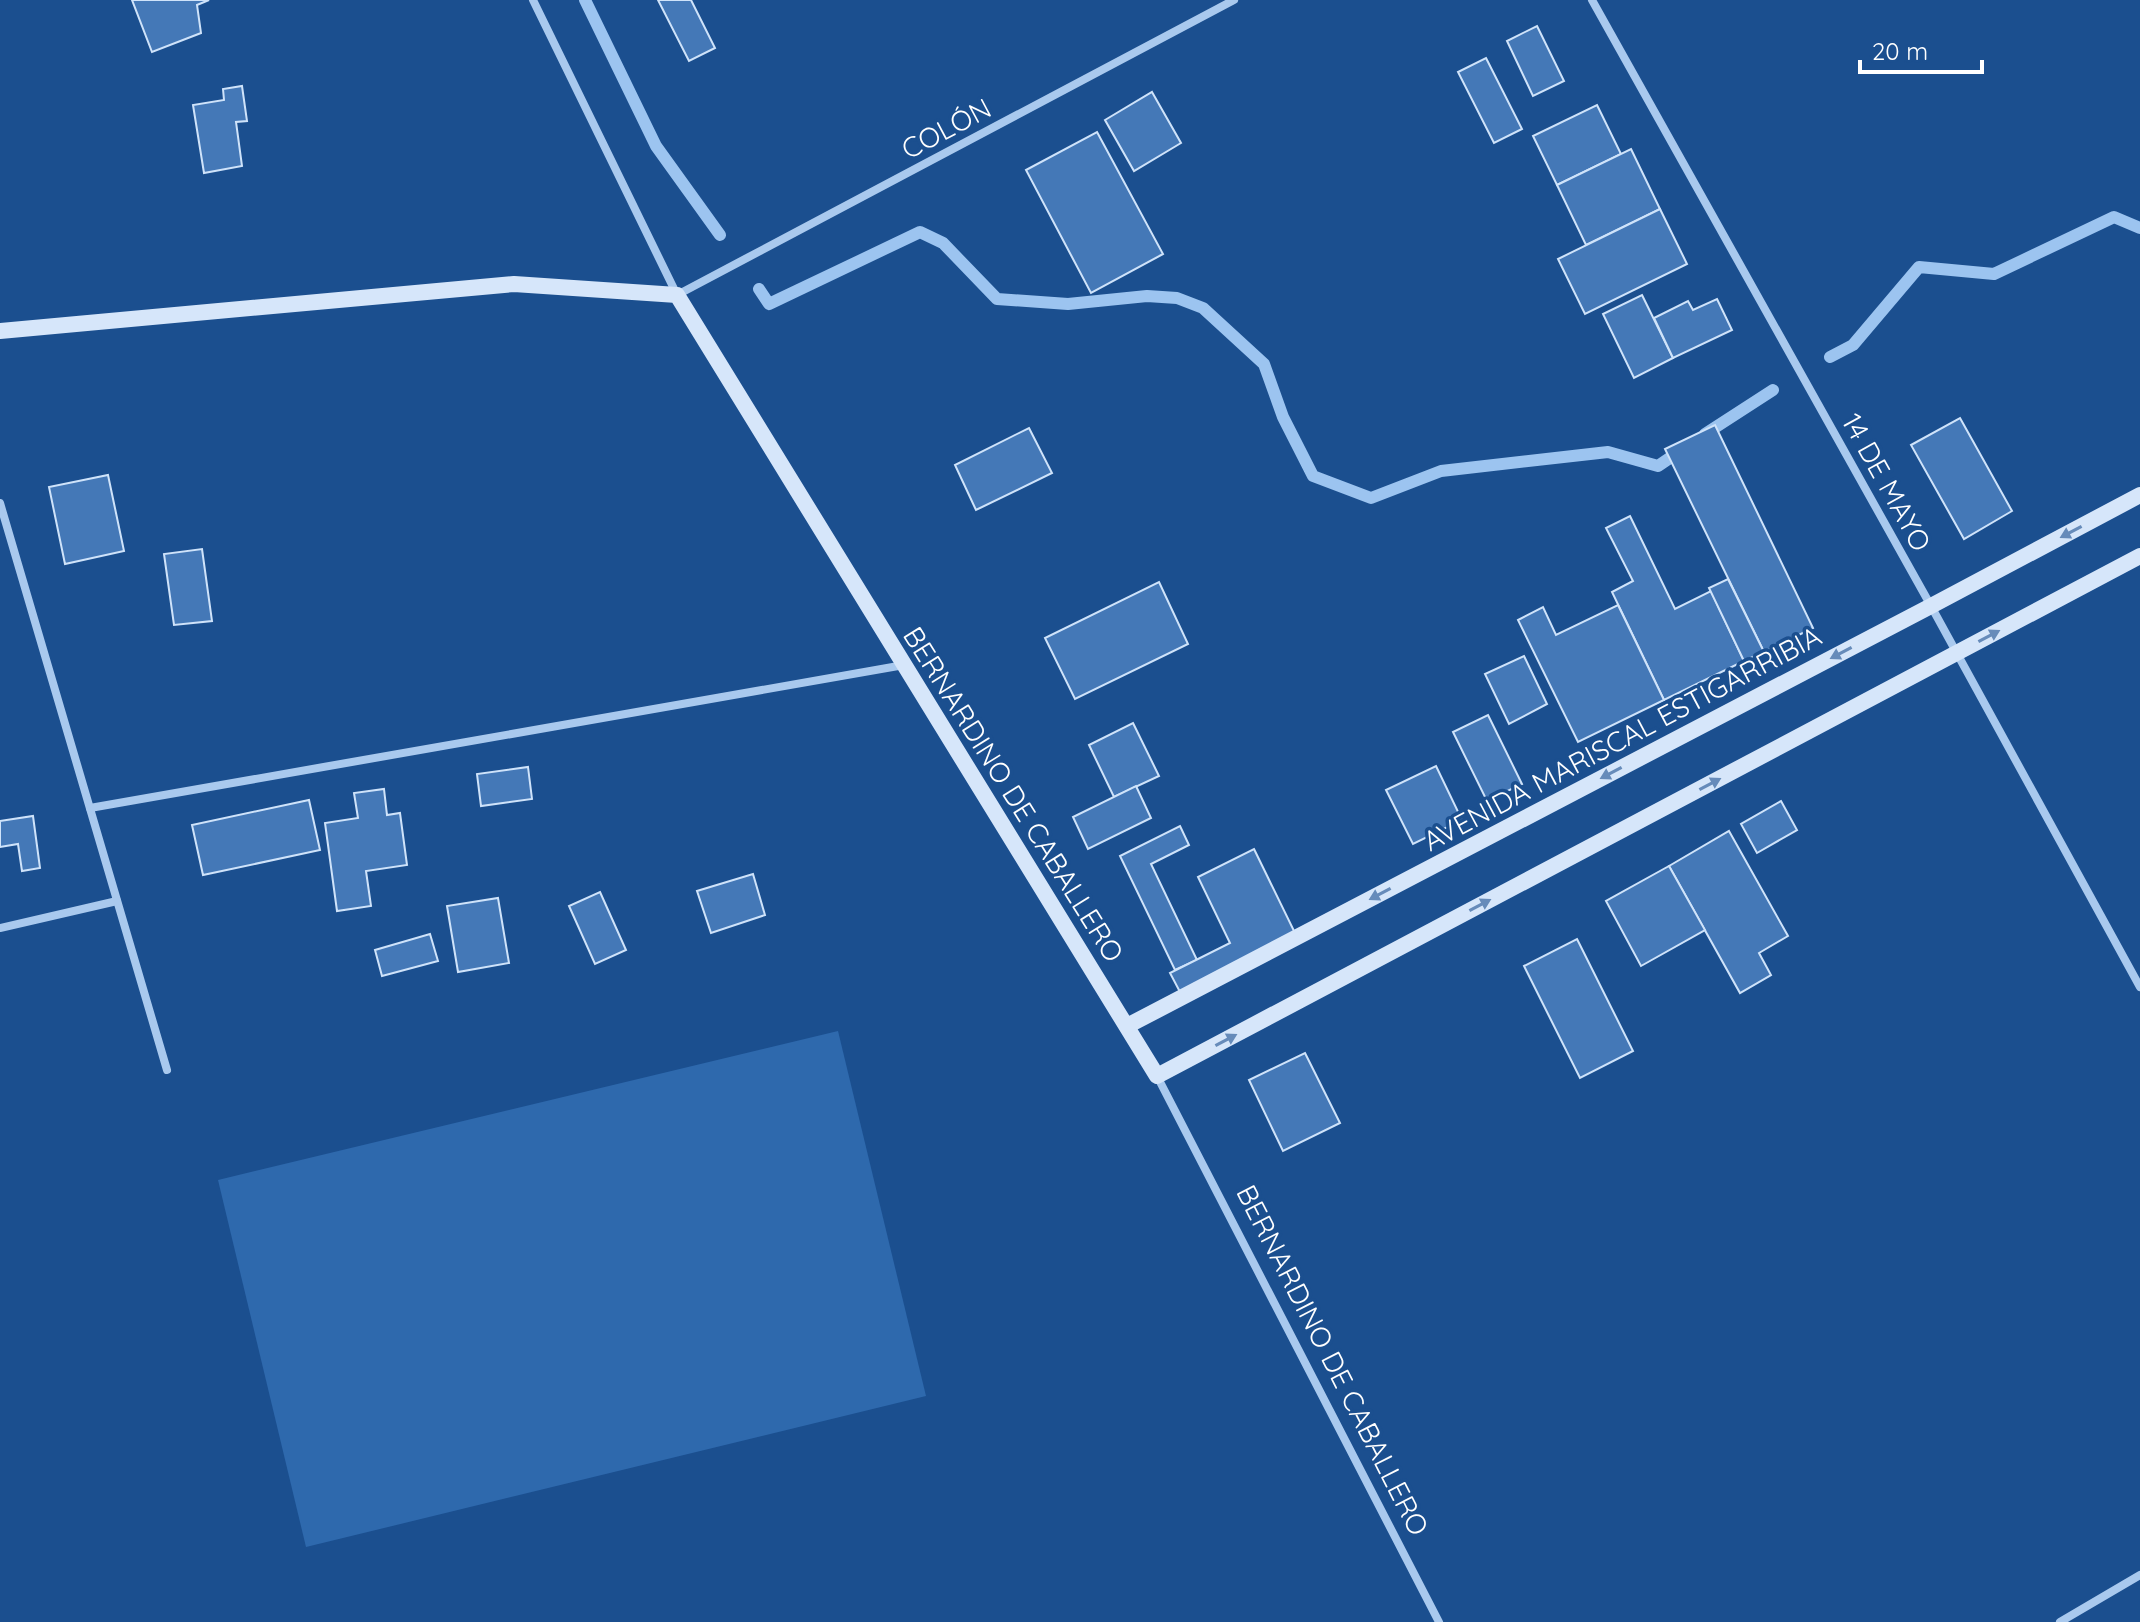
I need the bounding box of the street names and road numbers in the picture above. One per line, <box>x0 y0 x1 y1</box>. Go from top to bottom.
street label: COLÓN <box>895 90 997 166</box>
street label: 14 DE MAYO <box>1835 407 1939 557</box>
street label: AVENIDA MARISCAL ESTIGARRIBIA <box>1417 618 1827 858</box>
street label: BERNARDINO DE CABALLERO <box>896 620 1132 968</box>
street label: BERNARDINO DE CABALLERO <box>1229 1179 1437 1541</box>

